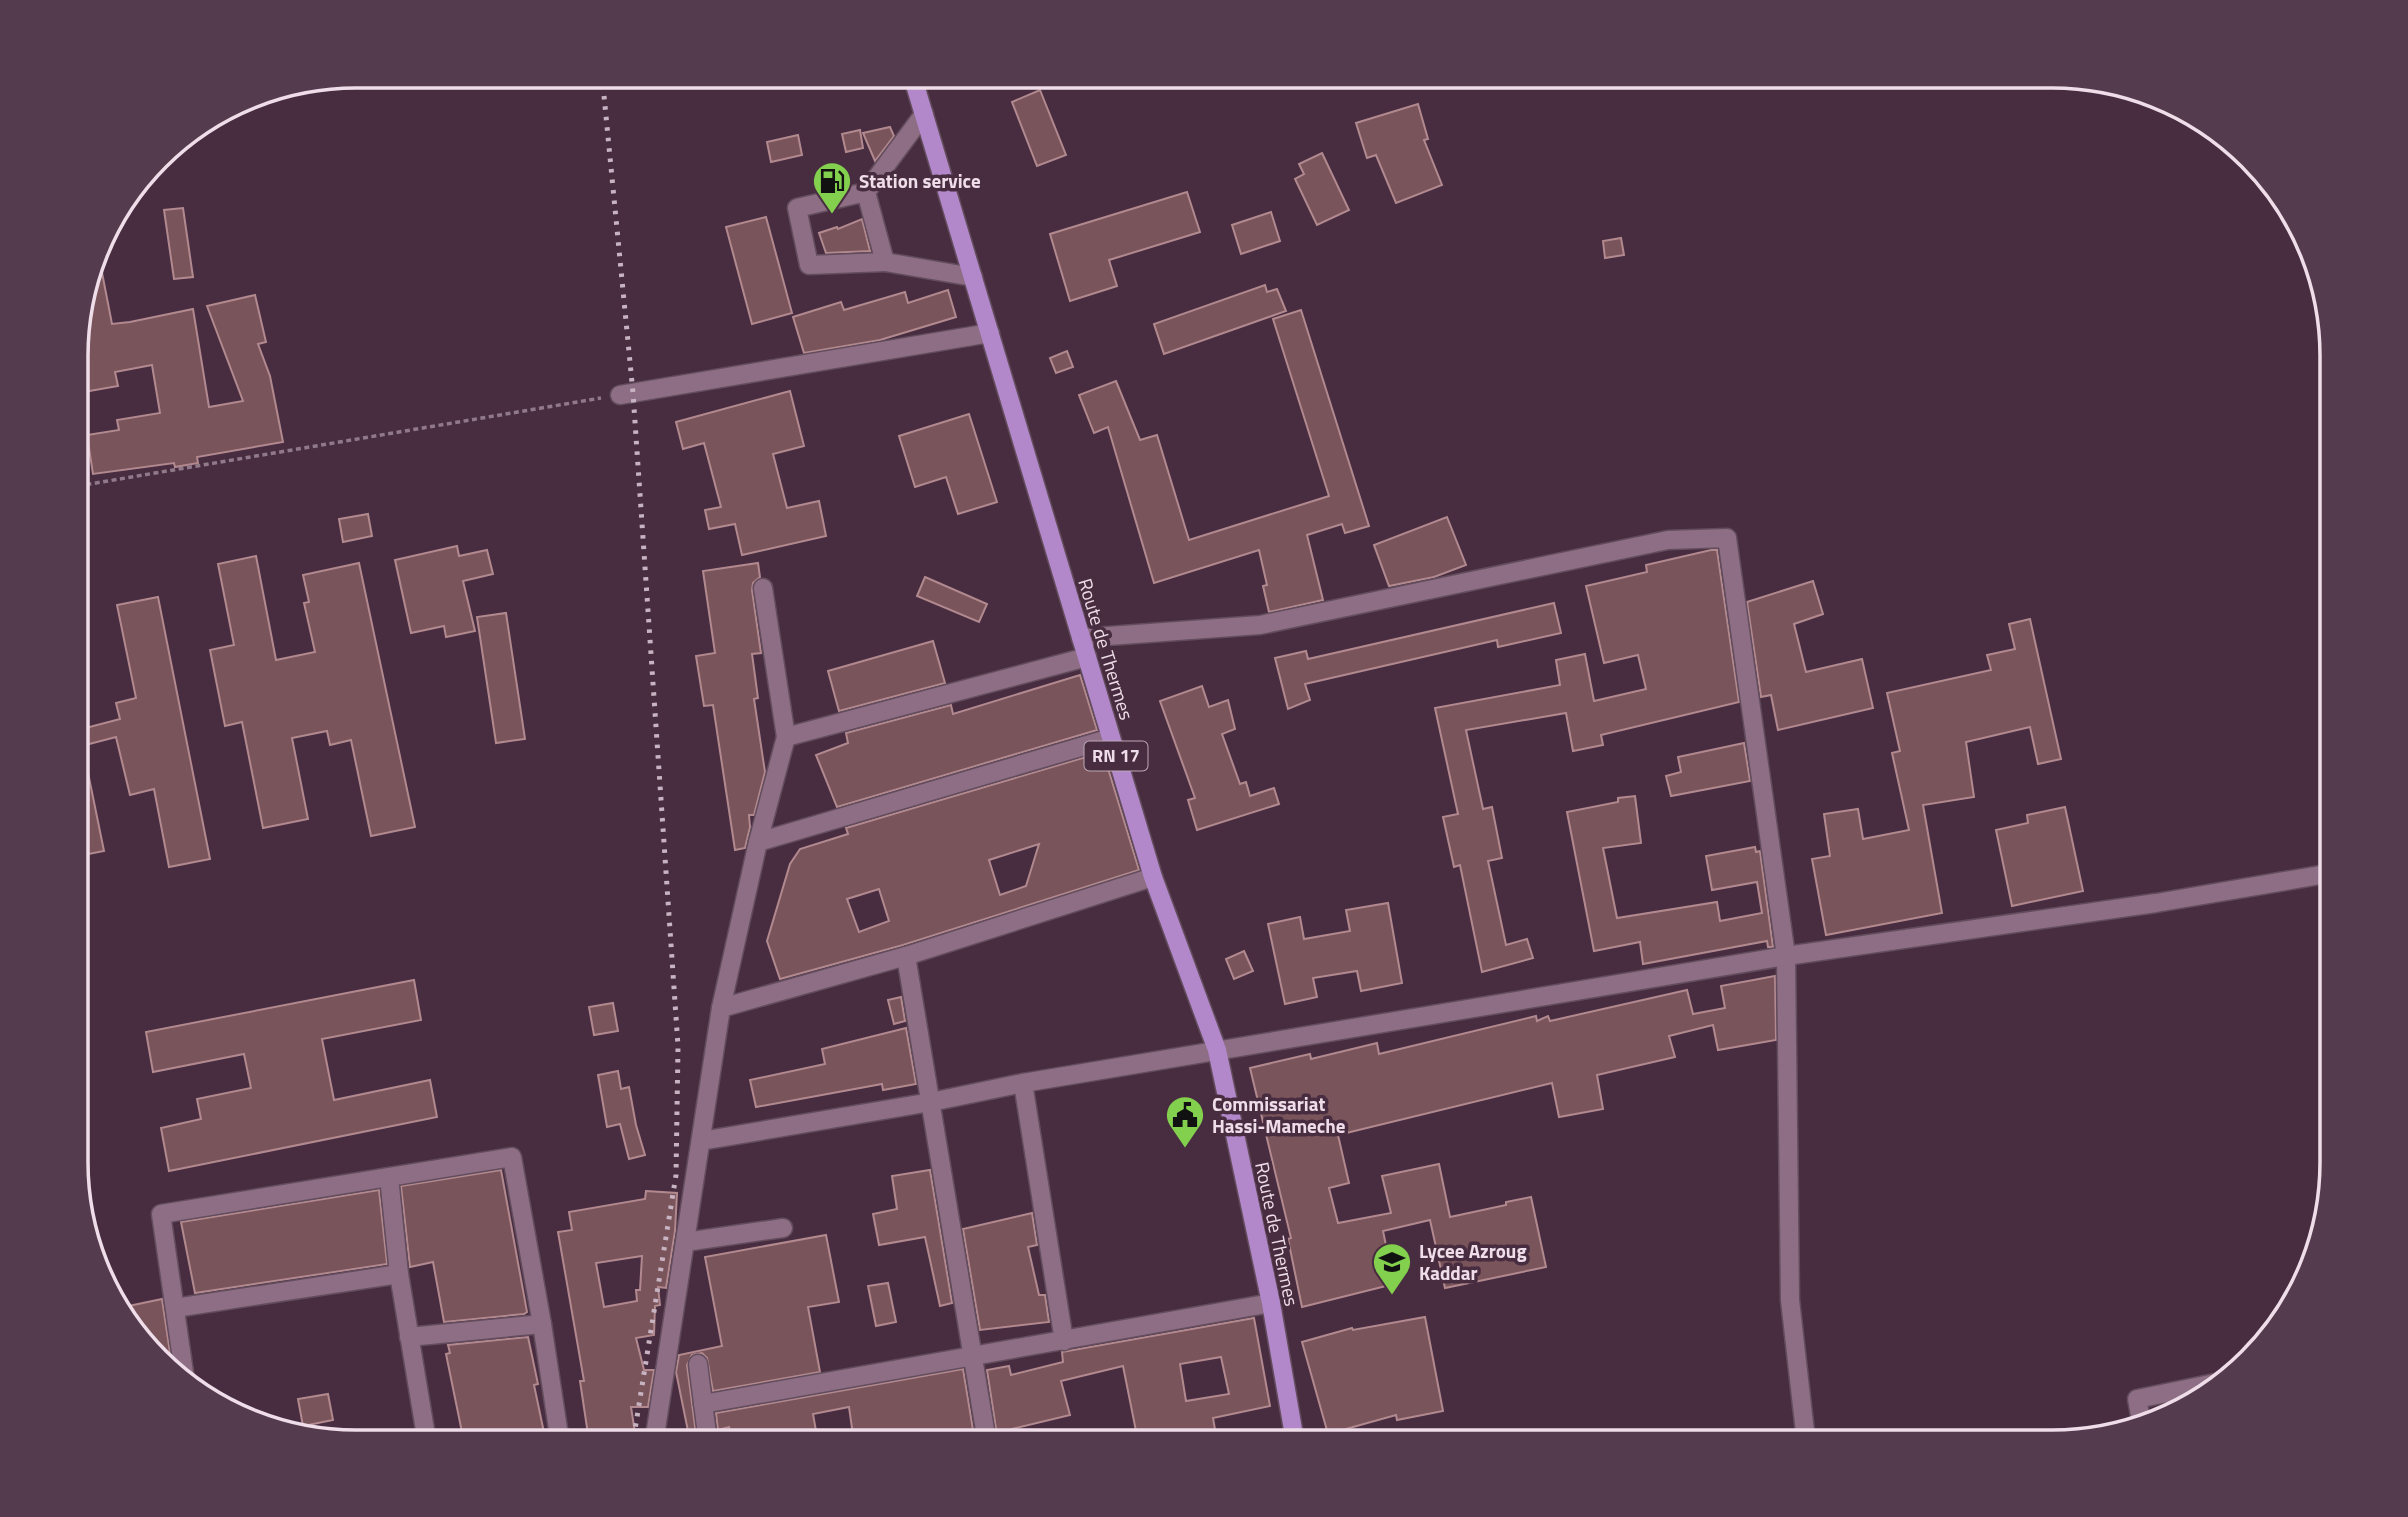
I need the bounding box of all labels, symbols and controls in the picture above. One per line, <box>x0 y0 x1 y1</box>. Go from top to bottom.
fuel station icon: Station service <box>811 160 853 215</box>
place label: Station service <box>859 166 981 195</box>
street label: Route de Thermes <box>1071 575 1142 723</box>
road number: RN 17 <box>1084 742 1148 770</box>
place label: Commissariat Hassi-Mameche <box>1212 1089 1346 1140</box>
public building icon: Commissariat Hassi-Mameche <box>1164 1094 1206 1149</box>
street label: Route de Thermes <box>1248 1159 1307 1309</box>
place label: Lycee Azroug Kaddar <box>1419 1236 1527 1287</box>
school or university icon: Lycee Azroug Kaddar <box>1371 1241 1413 1296</box>

